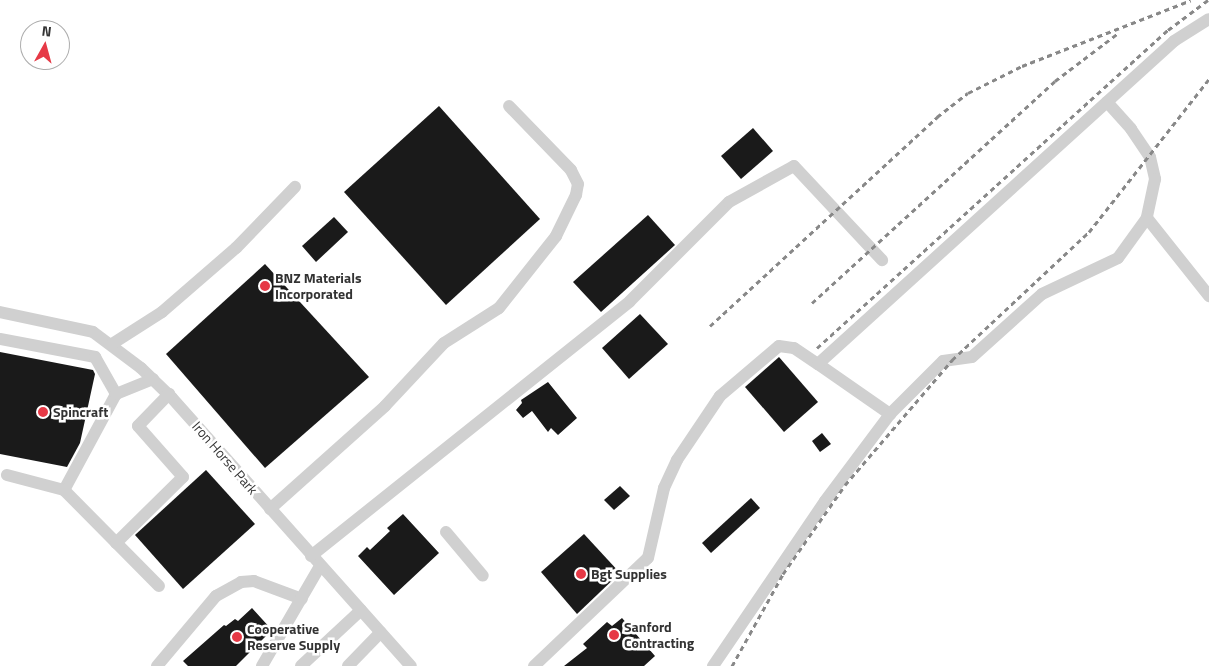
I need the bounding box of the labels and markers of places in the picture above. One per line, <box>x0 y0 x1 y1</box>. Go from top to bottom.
place label: BNZ Materials Incorporated <box>275 270 362 302</box>
marker: BNZ Materials Incorporated <box>259 280 271 292</box>
place label: Spincraft <box>53 404 108 420</box>
marker: Spincraft <box>37 406 49 418</box>
place label: Bgt Supplies <box>591 566 667 582</box>
marker: Bgt Supplies <box>575 568 587 580</box>
place label: Sanford Contracting <box>624 619 694 652</box>
place label: Cooperative Reserve Supply <box>247 621 340 654</box>
marker: Sanford Contracting <box>608 629 620 641</box>
marker: Cooperative Reserve Supply <box>231 631 243 643</box>

